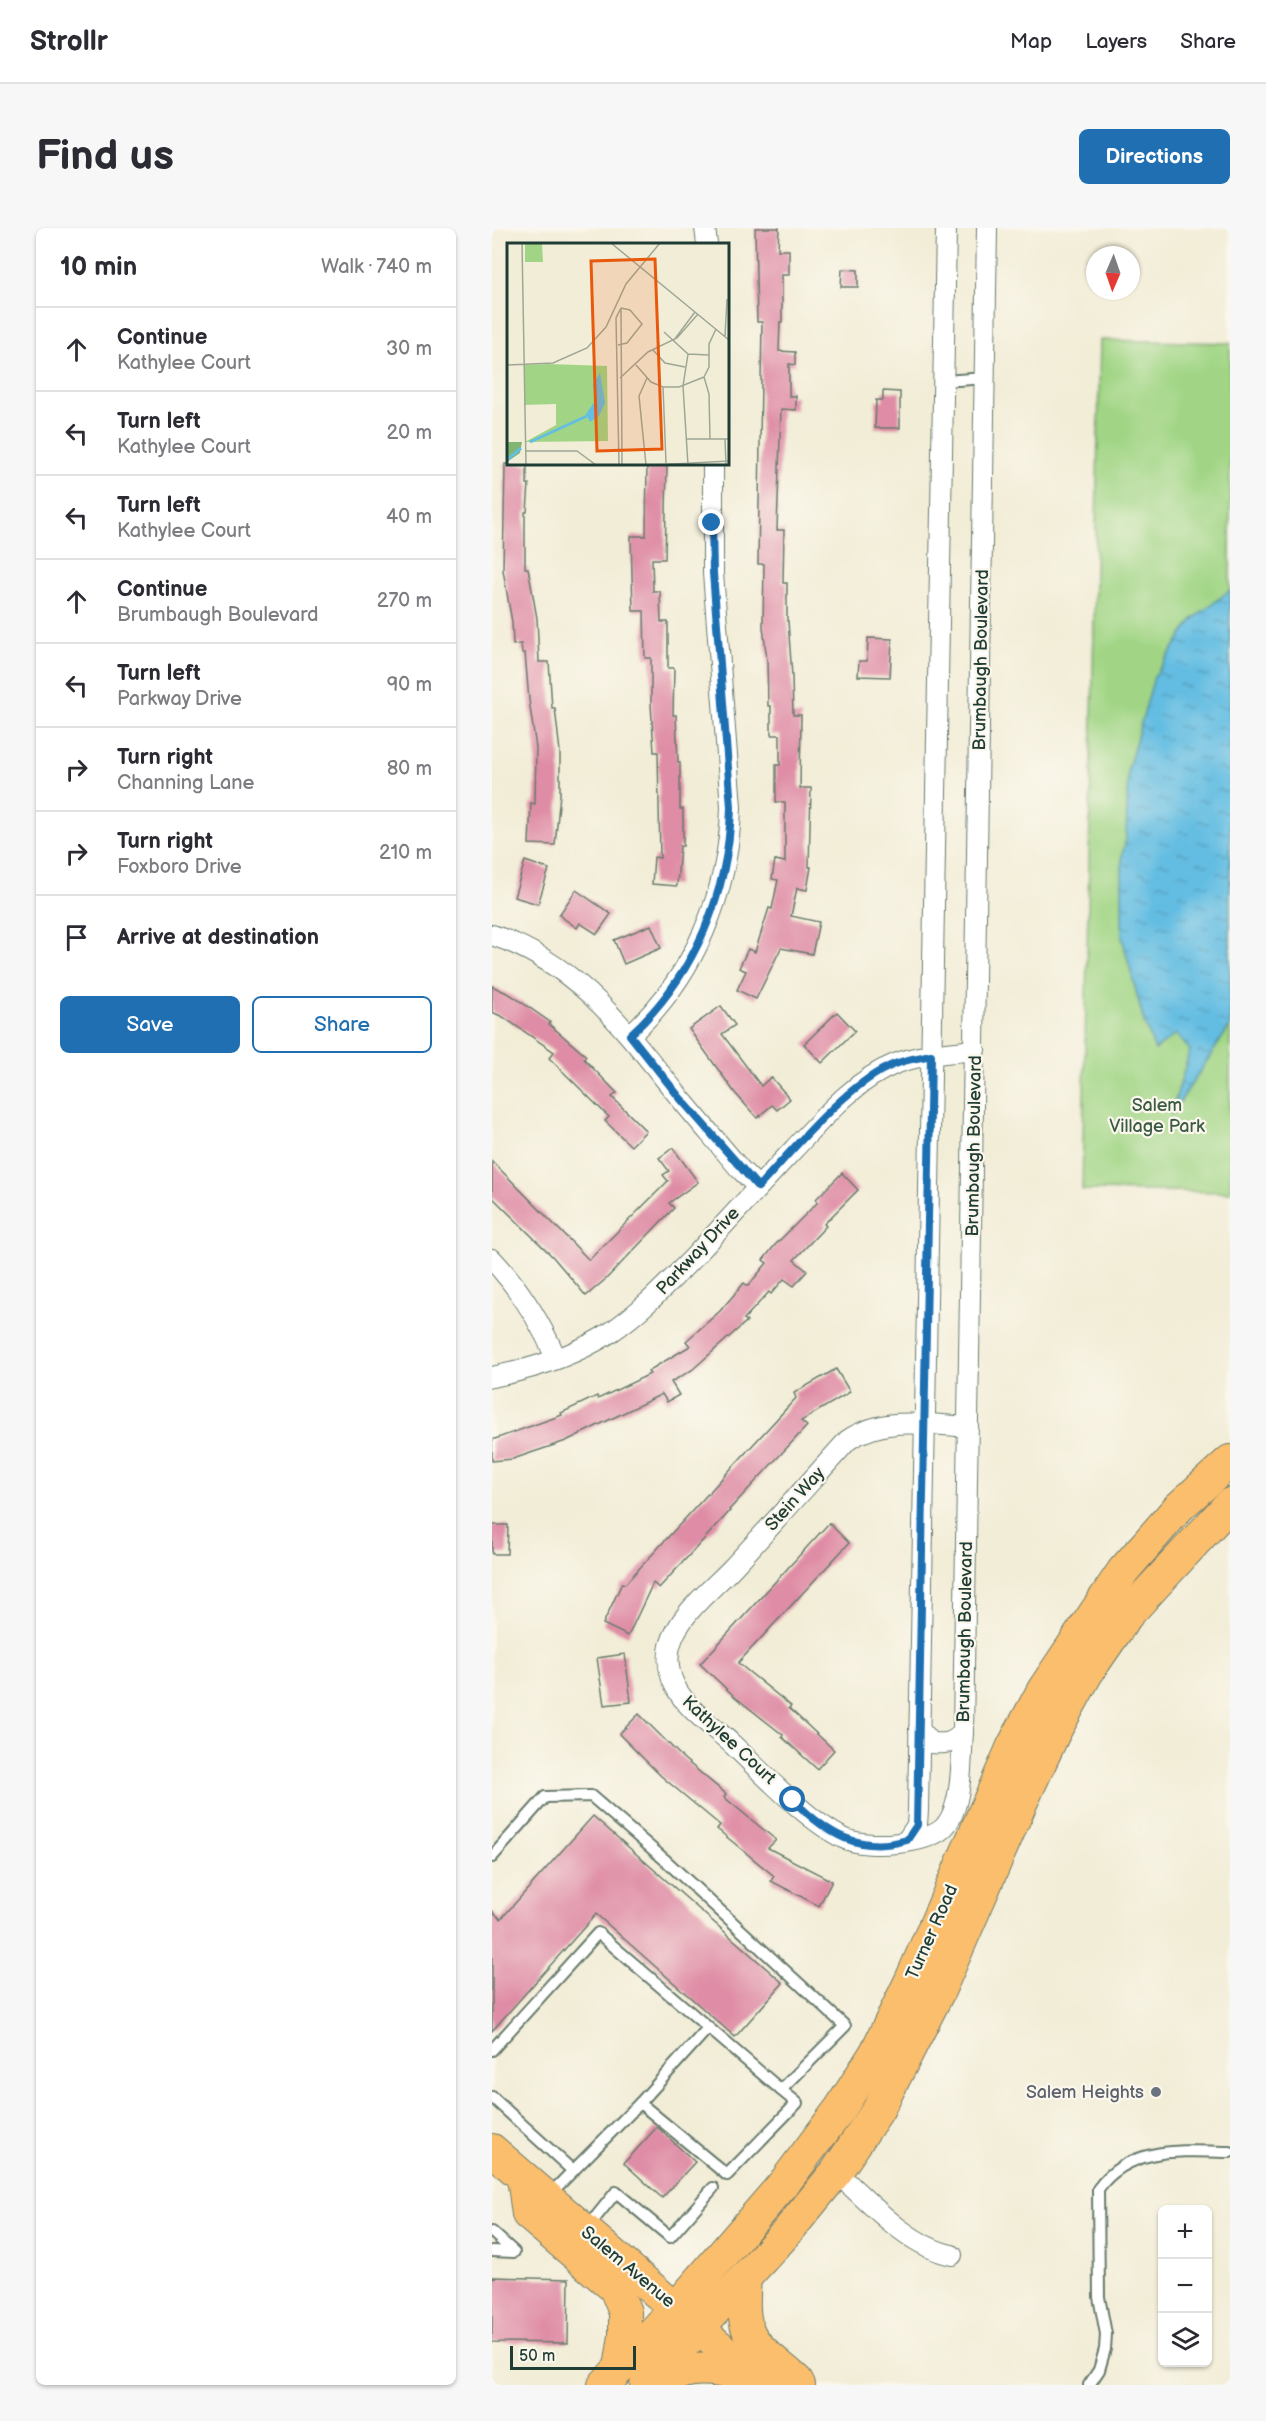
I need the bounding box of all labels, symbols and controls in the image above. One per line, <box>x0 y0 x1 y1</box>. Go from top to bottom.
text: Strollr <box>30 25 108 58</box>
text: Map <box>1010 29 1052 54</box>
text: Layers <box>1085 29 1147 54</box>
text: Share <box>1180 29 1236 54</box>
button: Directions <box>1079 129 1230 184</box>
text: Find us <box>36 131 174 182</box>
inset map <box>507 243 729 465</box>
north arrow <box>1086 246 1140 300</box>
text: 10 min <box>60 252 137 283</box>
text: Walk · 740 m <box>321 255 432 279</box>
text: Continue <box>117 324 207 351</box>
icon: ahead <box>60 333 93 366</box>
text: 30 m <box>386 337 432 361</box>
text: Kathylee Court <box>117 351 251 375</box>
text: Turn left <box>117 408 201 435</box>
icon: left <box>60 417 93 450</box>
text: 20 m <box>387 421 432 445</box>
text: Kathylee Court <box>117 435 251 459</box>
text: Turn left <box>117 492 201 519</box>
icon: left <box>60 501 93 534</box>
text: 40 m <box>386 505 432 529</box>
route end <box>698 509 724 535</box>
text: Kathylee Court <box>117 519 251 543</box>
street label: Brumbaugh Boulevard <box>969 569 993 751</box>
text: Continue <box>117 576 207 603</box>
icon: ahead <box>60 585 93 618</box>
text: 270 m <box>377 589 432 613</box>
text: Brumbaugh Boulevard <box>117 603 319 627</box>
text: Turn left <box>117 660 201 687</box>
icon: left <box>60 669 93 702</box>
text: 90 m <box>387 673 432 697</box>
text: Parkway Drive <box>117 687 242 711</box>
text: Turn right <box>117 744 213 771</box>
icon: right <box>60 753 93 786</box>
text: 80 m <box>387 757 432 781</box>
text: Channing Lane <box>117 771 254 795</box>
text: Turn right <box>117 828 213 855</box>
icon: right <box>60 837 93 870</box>
text: 210 m <box>379 841 432 865</box>
text: Foxboro Drive <box>117 855 242 879</box>
icon: arrive <box>60 921 93 954</box>
text: Arrive at destination <box>117 924 319 951</box>
button: Save <box>60 996 240 1053</box>
button: Share <box>252 996 432 1053</box>
street label: Brumbaugh Boulevard <box>962 1055 986 1237</box>
park label: Salem Village Park <box>1109 1095 1205 1137</box>
street label: Parkway Drive <box>652 1203 744 1299</box>
street label: Stein Way <box>761 1462 830 1535</box>
street label: Brumbaugh Boulevard <box>953 1541 977 1723</box>
street label: Kathylee Court <box>678 1691 781 1789</box>
route start <box>779 1786 805 1812</box>
street label: Turner Road <box>902 1881 962 1983</box>
place label: Salem Heights <box>1026 2082 1144 2103</box>
marker: Salem Heights <box>1149 2085 1163 2099</box>
map controls <box>1158 2205 1212 2367</box>
button: + <box>1158 2205 1212 2259</box>
street label: Salem Avenue <box>577 2222 679 2312</box>
button: − <box>1158 2259 1212 2313</box>
button: layers <box>1158 2313 1212 2367</box>
scale bar <box>510 2343 636 2370</box>
text: 50 m <box>519 2347 555 2366</box>

